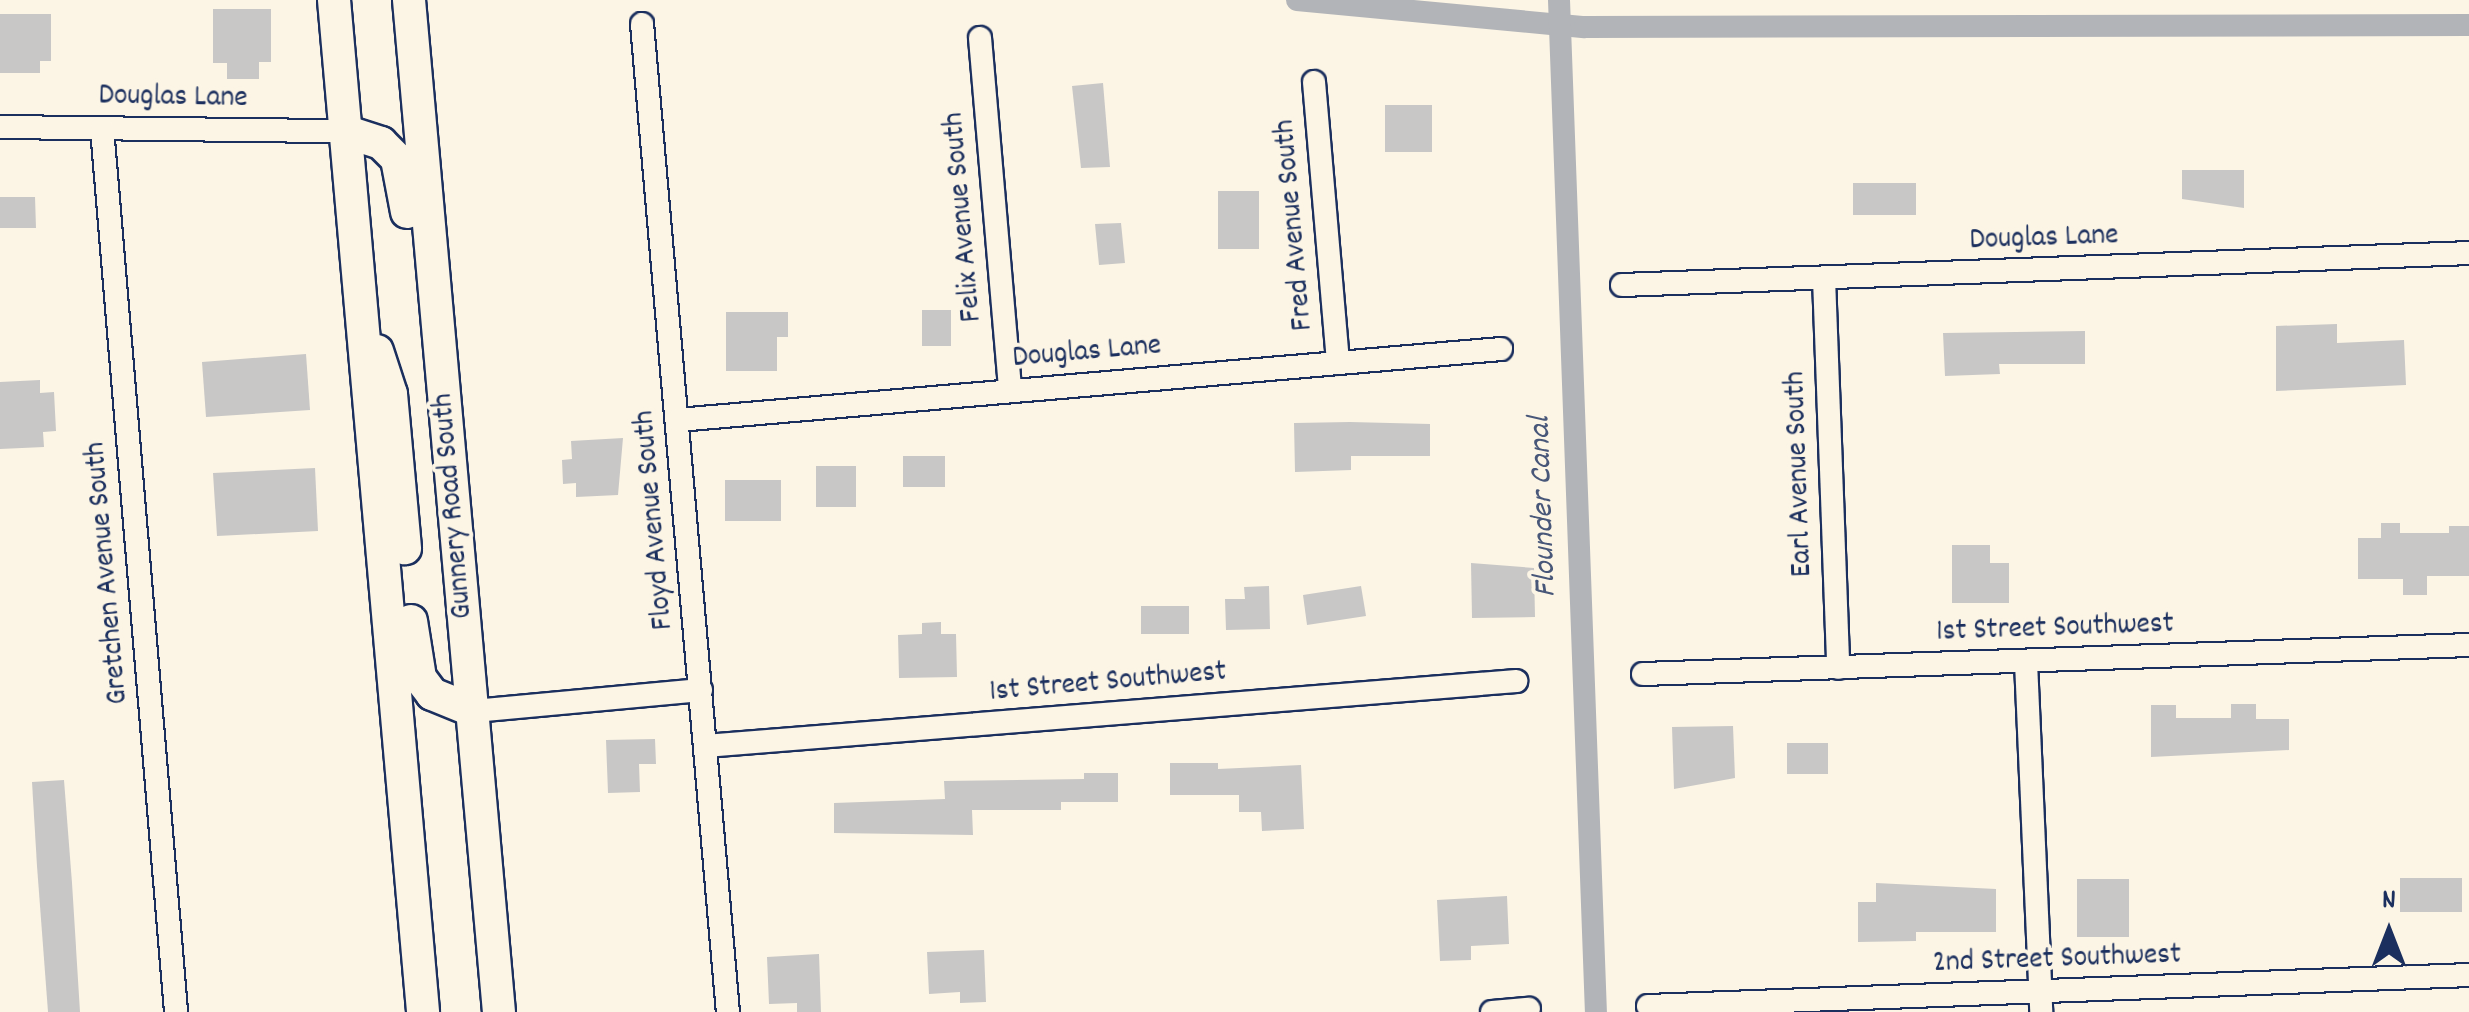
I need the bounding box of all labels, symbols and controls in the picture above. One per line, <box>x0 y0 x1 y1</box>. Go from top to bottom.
street label: Douglas Lane <box>98 80 248 118</box>
street label: Felix Avenue South <box>938 111 992 323</box>
street label: Fred Avenue South <box>1269 118 1323 332</box>
street label: Douglas Lane <box>1969 219 2119 261</box>
street label: Douglas Lane <box>1011 330 1163 378</box>
street label: Earl Avenue South <box>1779 370 1823 578</box>
street label: Gunnery Road South <box>427 392 483 620</box>
street label: Floyd Avenue South <box>628 409 684 631</box>
water label: Flounder Canal <box>1523 416 1567 598</box>
street label: Gretchen Avenue South <box>80 440 138 706</box>
street label: 1st Street Southwest <box>1936 608 2174 652</box>
street label: 1st Street Southwest <box>988 656 1228 712</box>
north arrow <box>2339 882 2439 982</box>
text: N <box>2382 882 2396 922</box>
street label: 2nd Street Southwest <box>1932 939 2182 983</box>

